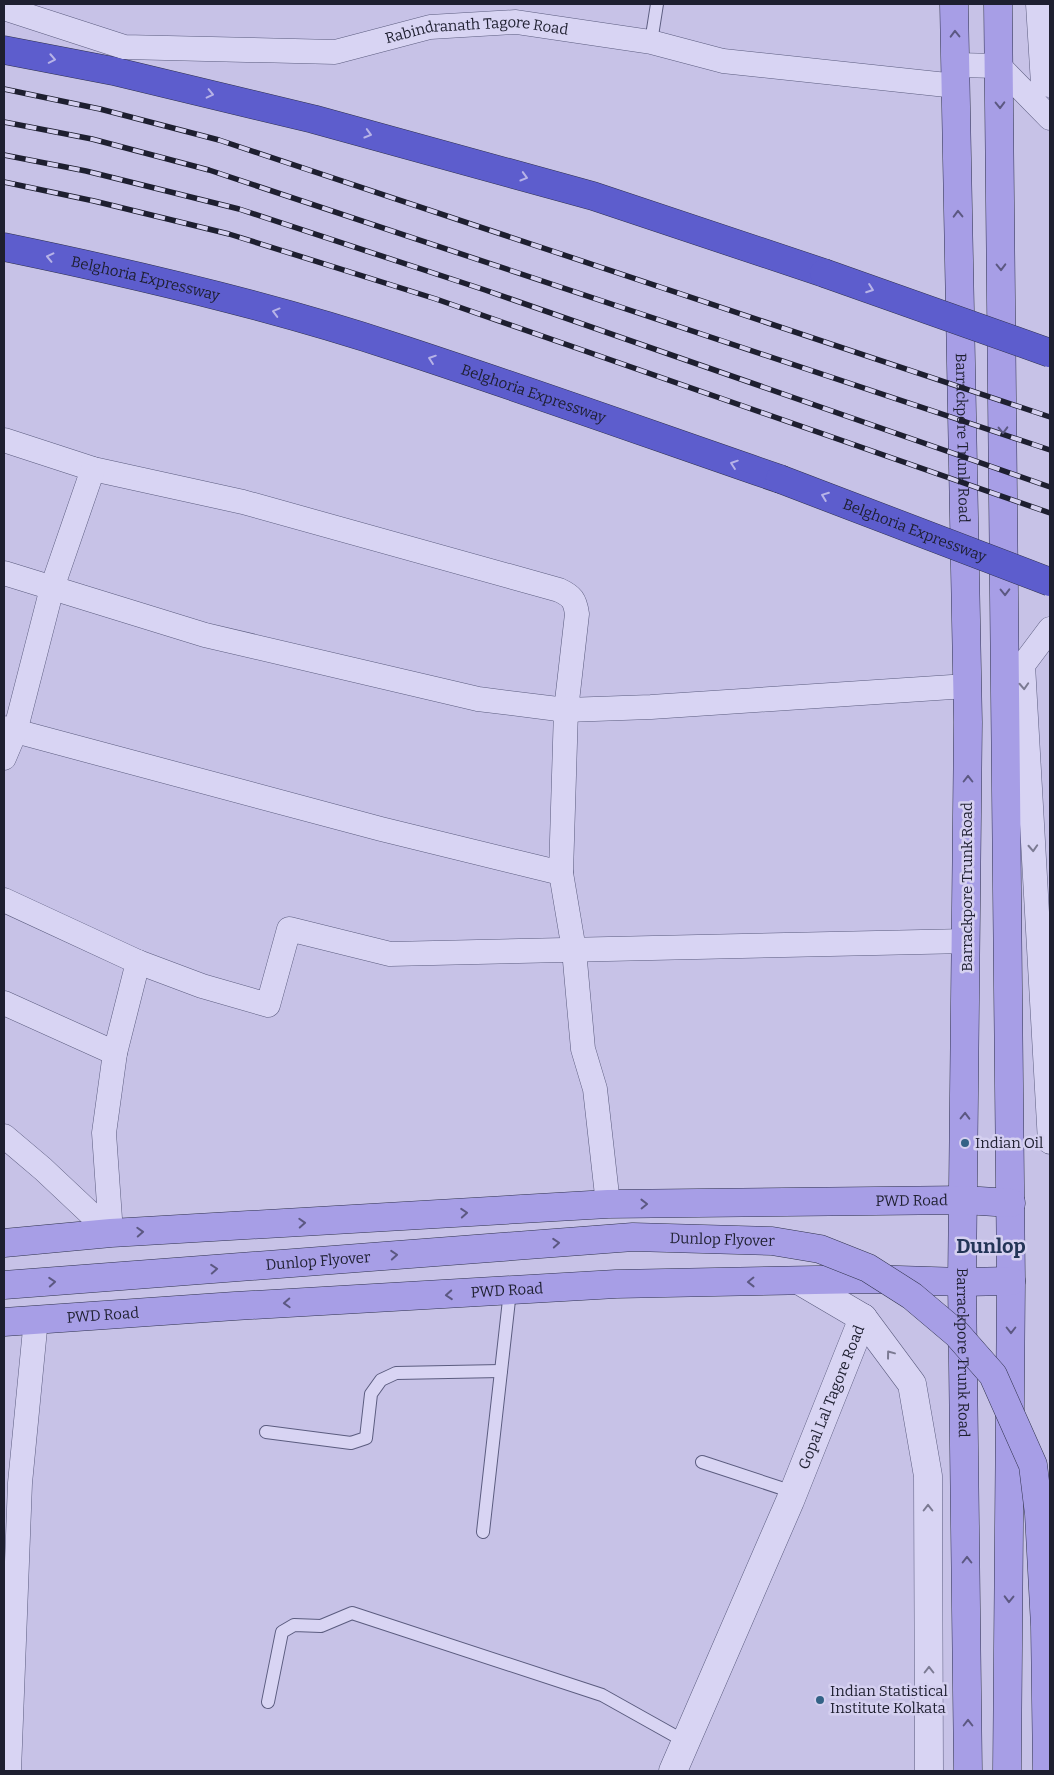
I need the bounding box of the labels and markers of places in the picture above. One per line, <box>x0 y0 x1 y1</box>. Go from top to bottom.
place label: Indian Oil <box>975 1134 1043 1152</box>
marker: Indian Oil <box>959 1137 971 1149</box>
place label: Indian Statistical Institute Kolkata <box>830 1682 948 1717</box>
marker: Indian Statistical Institute Kolkata <box>814 1694 826 1706</box>

